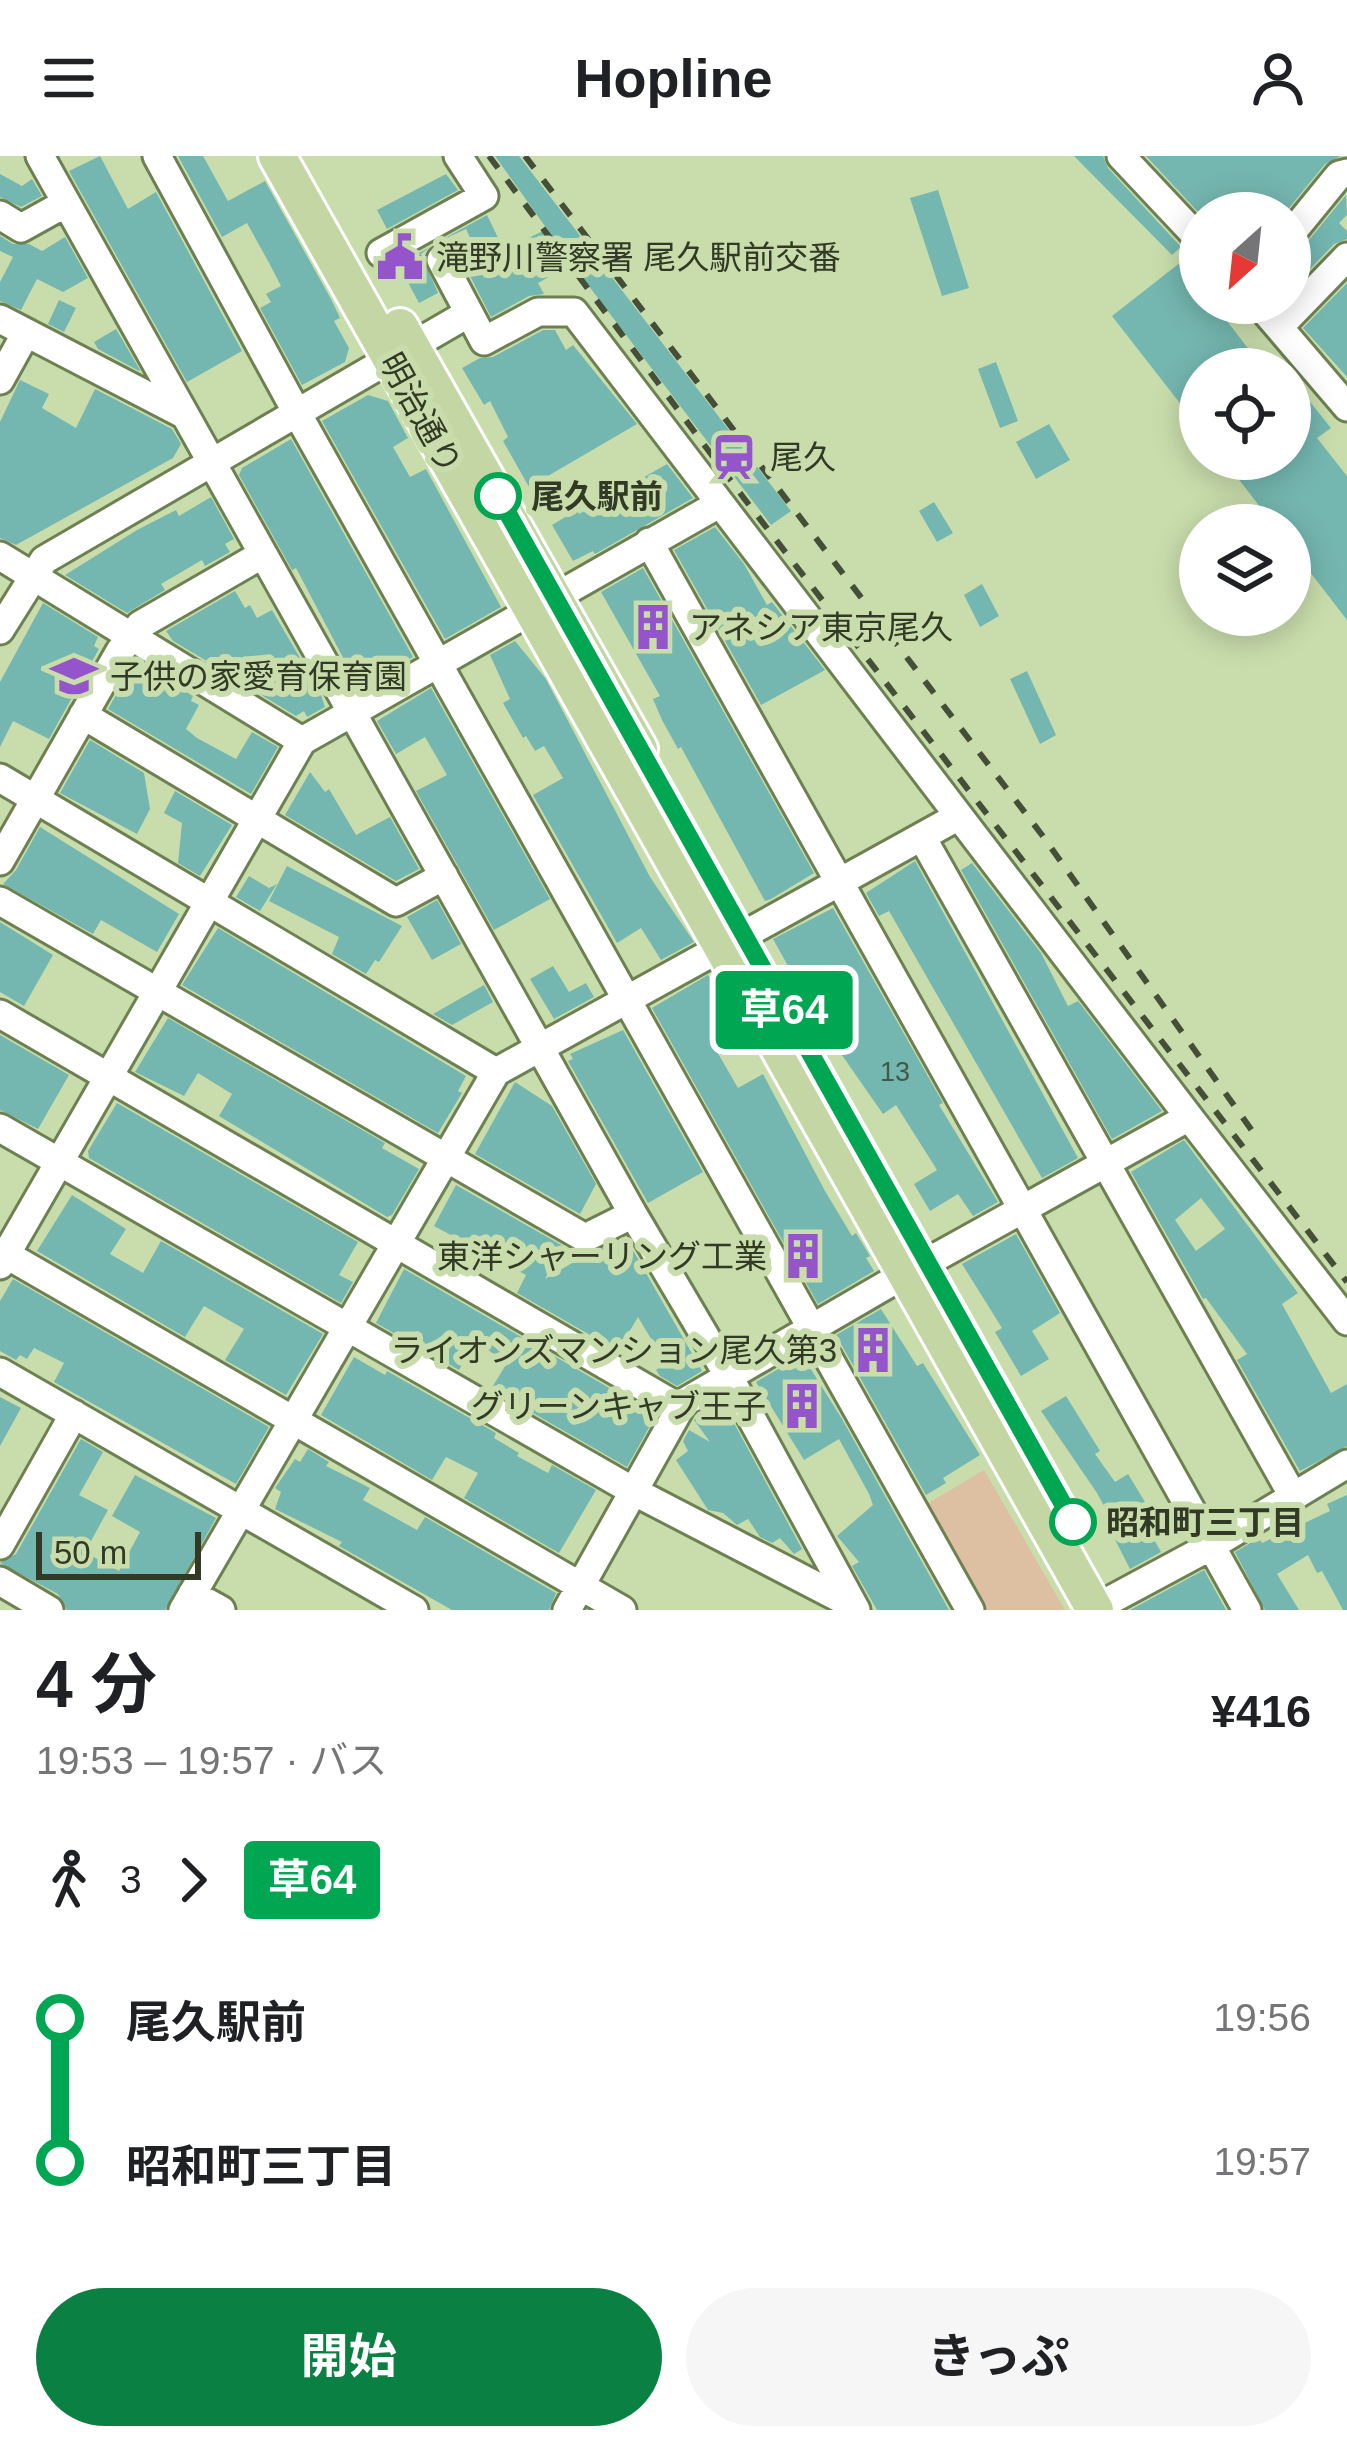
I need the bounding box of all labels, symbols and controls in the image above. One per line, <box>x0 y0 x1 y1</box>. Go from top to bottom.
icon: menu <box>36 45 102 111</box>
icon: person <box>1245 45 1311 111</box>
text: Hopline <box>575 48 773 108</box>
north arrow <box>1179 192 1311 324</box>
map controls <box>1179 192 1311 636</box>
public building icon: 滝野川警察署 尾久駅前交番 <box>375 232 425 282</box>
place label: 滝野川警察署 尾久駅前交番 <box>436 239 841 276</box>
street label: 明治通り <box>372 347 469 480</box>
button: locate <box>1179 348 1311 480</box>
station icon: 尾久 <box>709 432 759 482</box>
place label: 尾久 <box>770 439 836 476</box>
marker: 尾久駅前 <box>476 474 520 518</box>
place label: 尾久駅前 <box>531 478 663 515</box>
button: layers <box>1179 504 1311 636</box>
building icon: アネシア東京尾久 <box>628 602 678 652</box>
place label: アネシア東京尾久 <box>689 609 953 646</box>
school or university icon: 子供の家愛育保育園 <box>49 651 99 701</box>
place label: 子供の家愛育保育園 <box>110 658 407 695</box>
line badge: 草64 <box>715 971 853 1049</box>
text: 草64 <box>740 986 828 1033</box>
house number: 13 <box>880 1057 910 1087</box>
building icon: 東洋シャーリング工業 <box>778 1231 828 1281</box>
place label: 東洋シャーリング工業 <box>437 1238 767 1275</box>
building icon: ライオンズマンション尾久第3 <box>848 1325 898 1375</box>
place label: ライオンズマンション尾久第3 <box>390 1332 837 1369</box>
building icon: グリーンキャブ王子 <box>777 1381 827 1431</box>
place label: グリーンキャブ王子 <box>471 1388 766 1425</box>
marker: 昭和町三丁目 <box>1051 1500 1095 1544</box>
place label: 昭和町三丁目 <box>1106 1504 1304 1541</box>
scale bar <box>36 1526 201 1579</box>
text: 50 m <box>54 1534 127 1571</box>
text: 4 分 <box>36 1647 157 1721</box>
text: ¥416 <box>1211 1686 1311 1737</box>
text: 19:53 – 19:57 · バス <box>36 1739 387 1782</box>
icon: walk <box>36 1847 102 1913</box>
icon: forward <box>160 1847 226 1913</box>
text: 草64 <box>268 1856 356 1903</box>
text: 3 <box>120 1858 142 1901</box>
text: 19:56 <box>1213 1996 1311 2039</box>
text: 尾久駅前 <box>126 1997 306 2048</box>
text: 19:57 <box>1213 2140 1311 2183</box>
text: 昭和町三丁目 <box>126 2141 396 2192</box>
button: 開始 <box>36 2288 662 2426</box>
button: きっぷ <box>686 2288 1311 2426</box>

